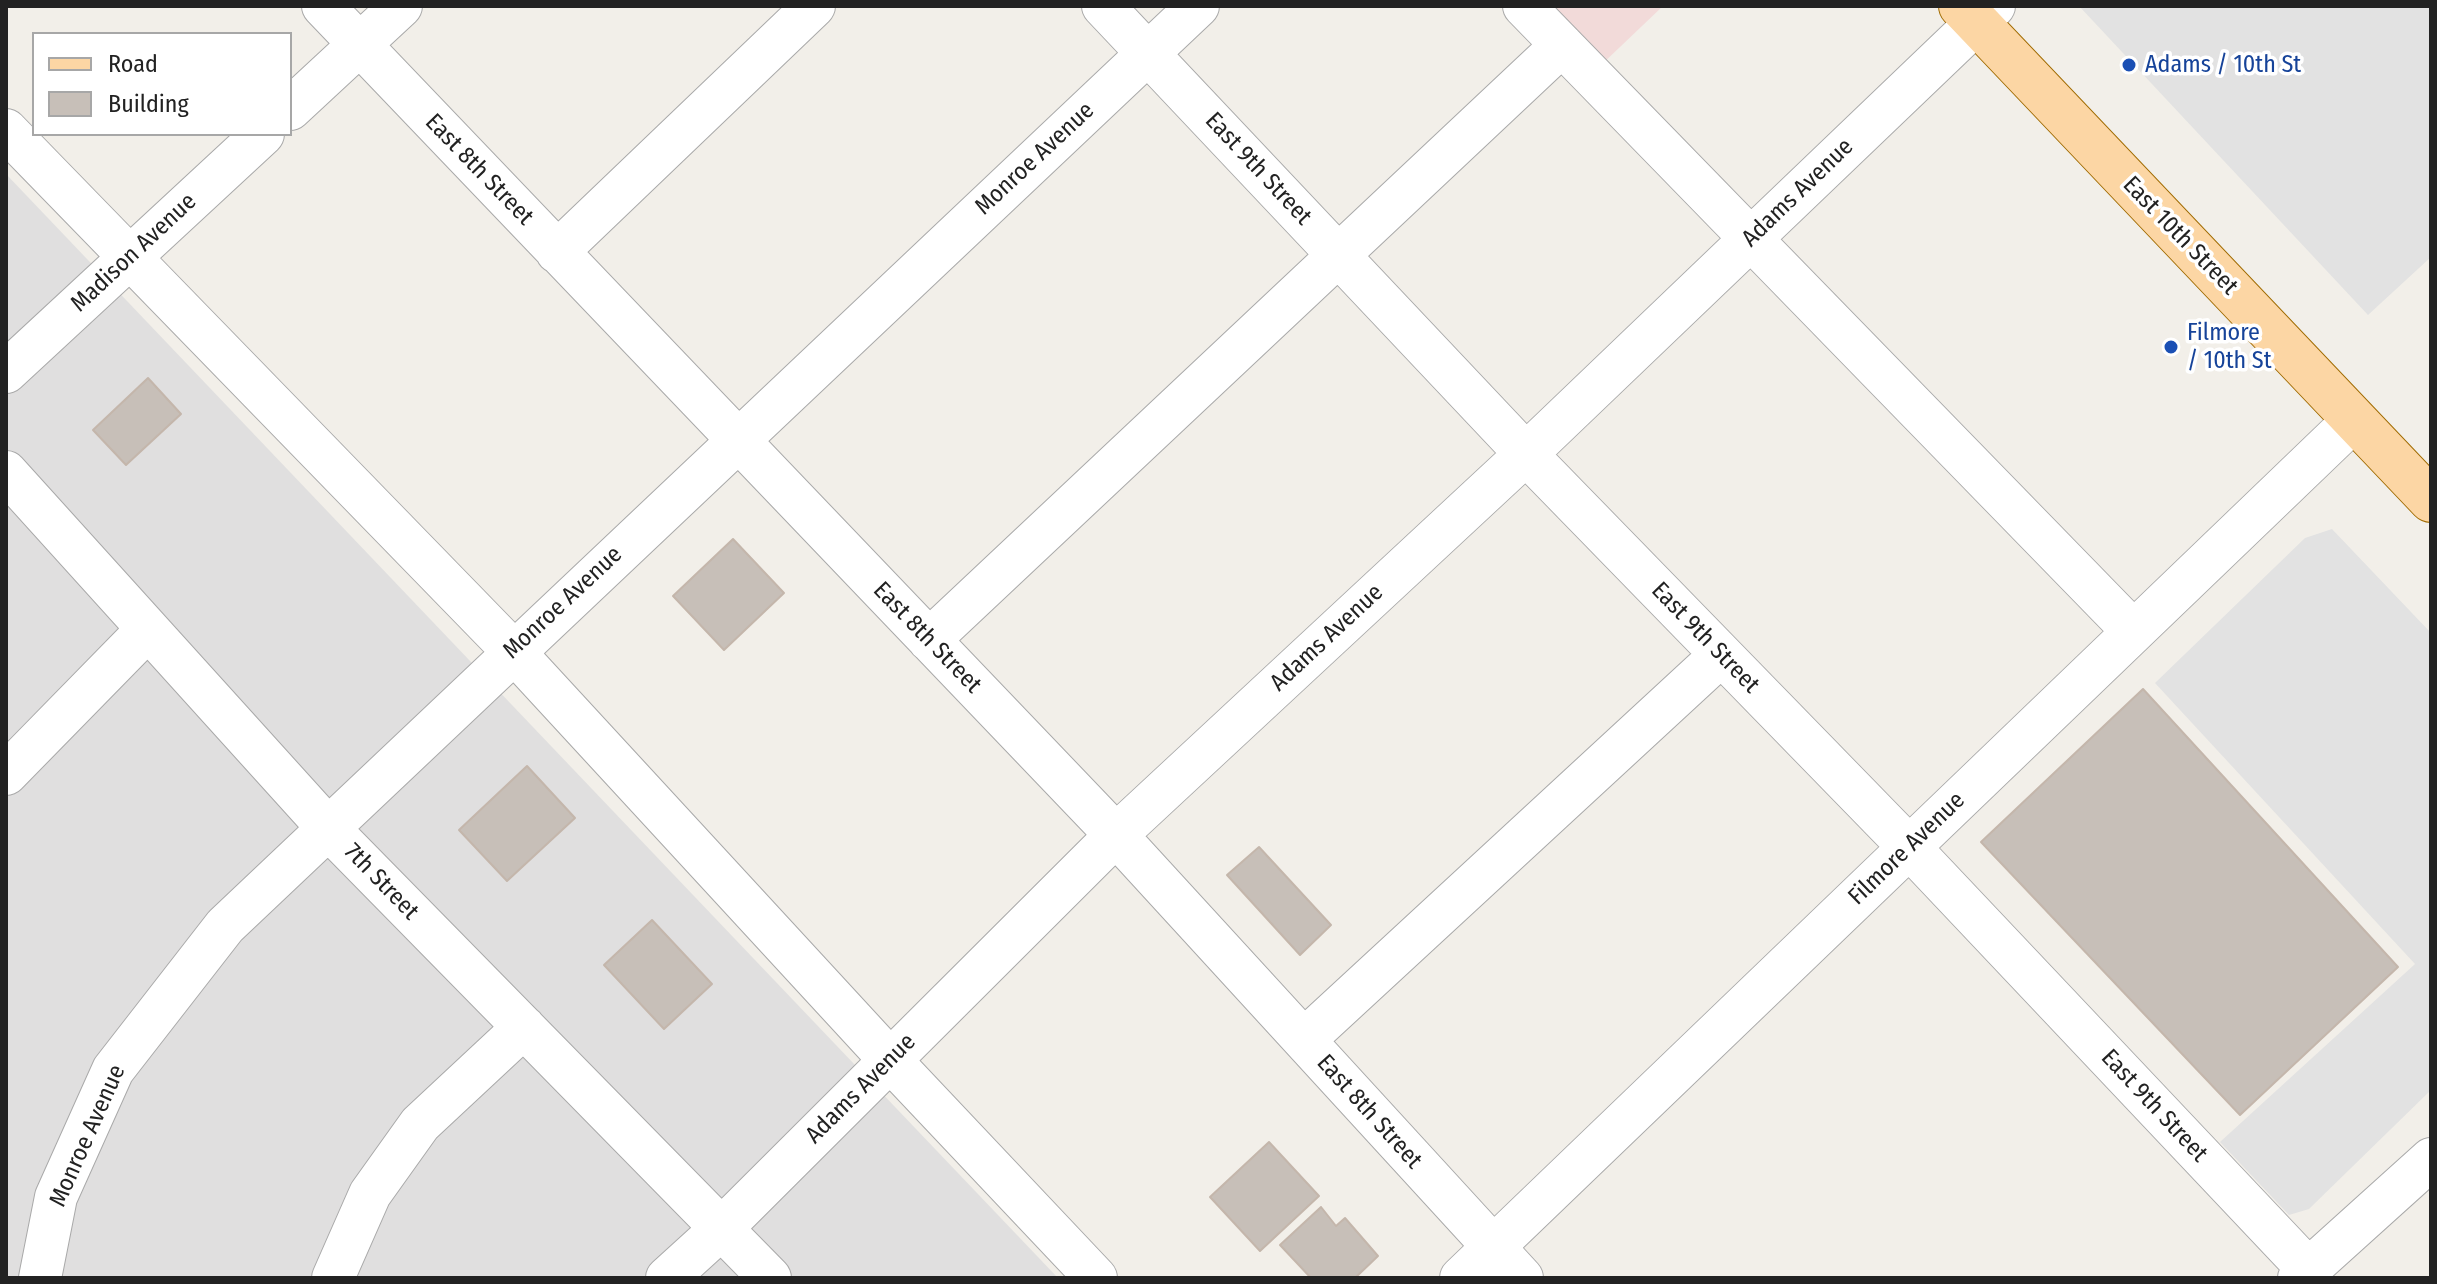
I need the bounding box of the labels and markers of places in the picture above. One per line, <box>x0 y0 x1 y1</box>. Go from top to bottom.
place label: Adams / 10th St <box>2145 51 2301 79</box>
marker: Adams / 10th St <box>2120 56 2138 74</box>
place label: Filmore / 10th St <box>2187 319 2272 375</box>
marker: Filmore / 10th St <box>2162 338 2180 356</box>

